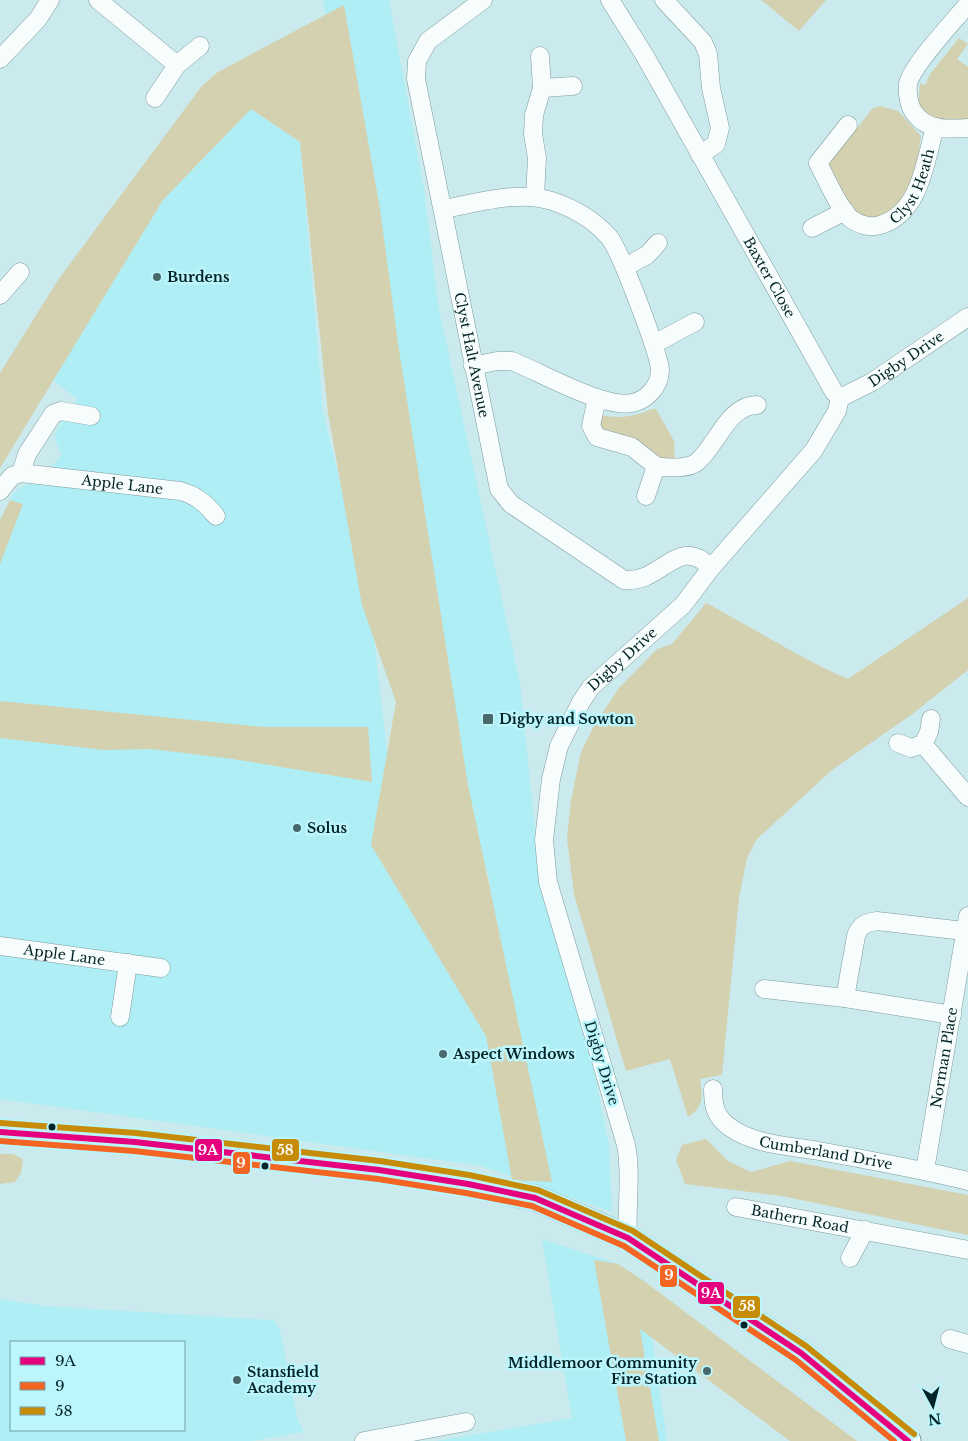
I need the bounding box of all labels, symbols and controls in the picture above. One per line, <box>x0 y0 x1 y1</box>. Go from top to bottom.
street label: Clyst Heath <box>886 146 938 228</box>
street label: Baxter Close <box>740 234 799 321</box>
place label: Burdens <box>167 268 230 286</box>
marker: Burdens <box>151 271 163 283</box>
street label: Clyst Halt Avenue <box>450 291 493 419</box>
street label: Digby Drive <box>865 327 947 391</box>
street label: Apple Lane <box>80 471 164 498</box>
street label: Digby Drive <box>584 624 661 695</box>
place label: Digby and Sowton <box>499 710 634 728</box>
marker: Digby and Sowton <box>481 712 495 726</box>
place label: Solus <box>307 819 347 837</box>
marker: Solus <box>291 822 303 834</box>
street label: Apple Lane <box>22 940 106 969</box>
street label: Norman Place <box>927 1006 961 1109</box>
street label: Digby Drive <box>581 1019 623 1107</box>
place label: Aspect Windows <box>452 1045 575 1063</box>
marker: Aspect Windows <box>437 1048 449 1060</box>
unlabelled marker <box>47 1122 57 1132</box>
street label: Cumberland Drive <box>757 1132 894 1173</box>
line badge: 9A <box>194 1138 223 1162</box>
line badge: 58 <box>271 1138 300 1162</box>
text: 9A <box>198 1141 219 1159</box>
text: 58 <box>276 1141 294 1159</box>
line badge: 9 <box>232 1151 251 1175</box>
text: 9 <box>236 1154 246 1172</box>
unlabelled marker <box>260 1161 270 1171</box>
street label: Bathern Road <box>750 1201 851 1237</box>
line badge: 9 <box>659 1264 678 1288</box>
text: 9 <box>664 1266 674 1284</box>
line badge: 9A <box>697 1281 725 1305</box>
text: 9A <box>701 1284 722 1302</box>
line badge: 58 <box>732 1295 761 1319</box>
text: 58 <box>738 1297 756 1315</box>
unlabelled marker <box>739 1320 749 1330</box>
legend <box>10 1341 185 1431</box>
text: 9A <box>55 1351 76 1370</box>
place label: Middlemoor Community Fire Station <box>508 1354 698 1388</box>
place label: Stansfield Academy <box>246 1363 319 1397</box>
marker: Middlemoor Community Fire Station <box>701 1365 713 1377</box>
marker: Stansfield Academy <box>231 1374 243 1386</box>
text: 9 <box>55 1376 65 1395</box>
north arrow <box>908 1381 958 1431</box>
text: 58 <box>55 1401 73 1420</box>
text: N <box>927 1409 942 1429</box>

